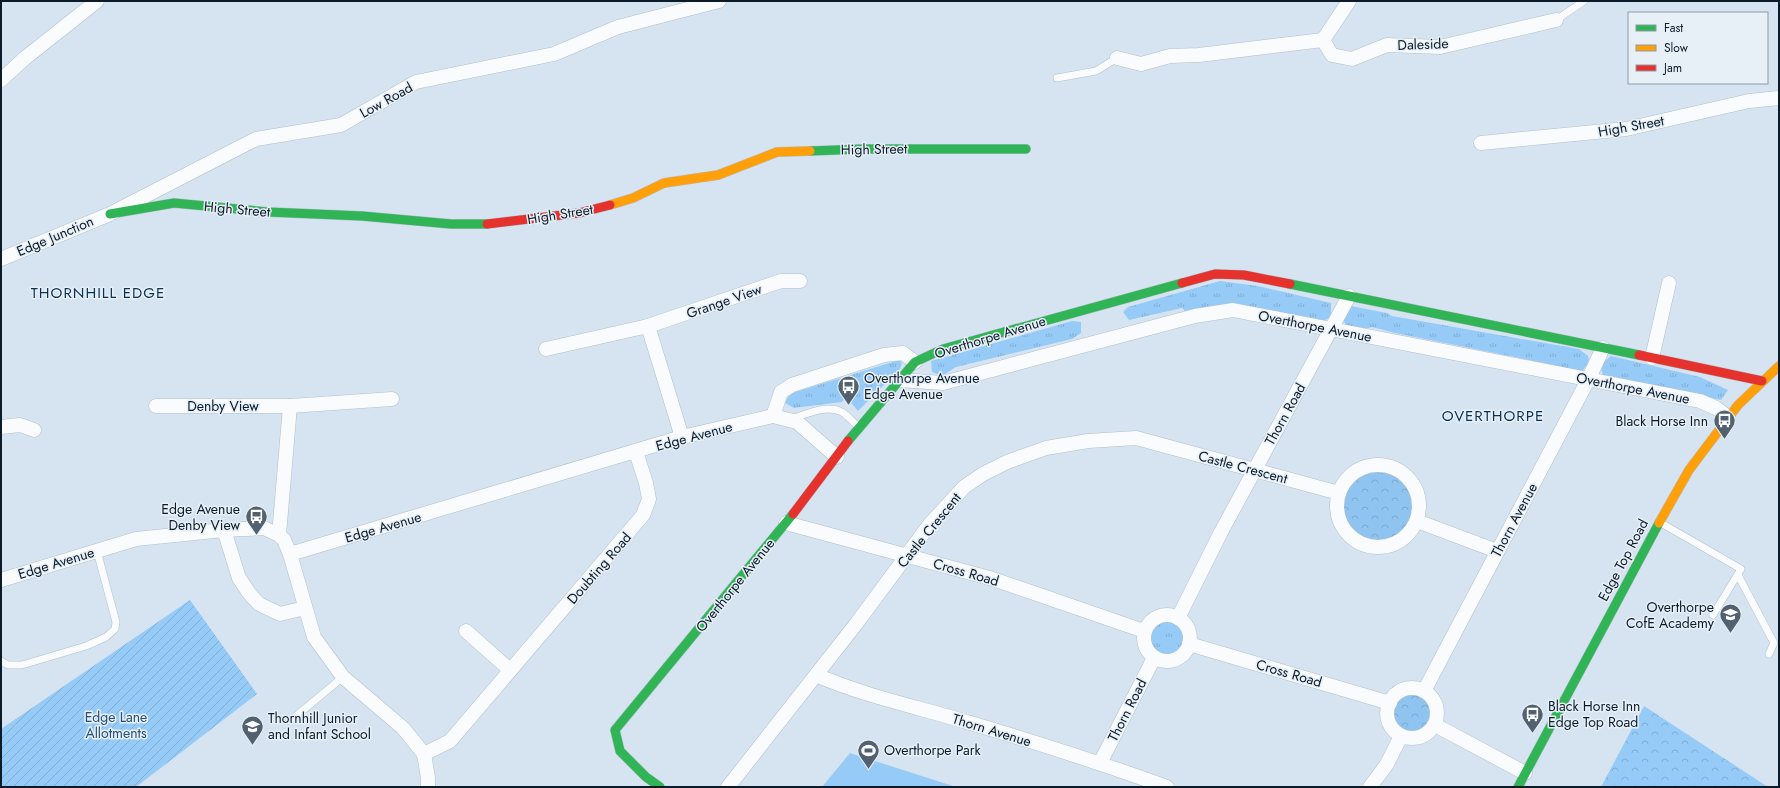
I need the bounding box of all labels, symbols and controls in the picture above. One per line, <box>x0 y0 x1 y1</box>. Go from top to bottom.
legend <box>1628 12 1768 84</box>
text: Fast <box>1664 19 1683 37</box>
street label: Daleside <box>1397 33 1449 55</box>
text: Slow <box>1664 39 1689 57</box>
text: Jam <box>1662 59 1682 77</box>
street label: Low Road <box>356 77 416 123</box>
street label: High Street <box>1596 110 1666 142</box>
street label: High Street <box>841 138 908 160</box>
street label: High Street <box>203 196 272 222</box>
street label: High Street <box>526 199 595 229</box>
street label: Edge Junction <box>13 211 97 261</box>
street label: Grange View <box>684 279 765 323</box>
district label: THORNHILL EDGE <box>31 282 165 304</box>
street label: Overthorpe Avenue <box>1256 305 1374 347</box>
street label: Overthorpe Avenue <box>932 311 1048 363</box>
street label: Overthorpe Avenue <box>1574 367 1692 409</box>
place label: Overthorpe Avenue Edge Avenue <box>864 368 979 404</box>
bus stop icon: Overthorpe Avenue Edge Avenue <box>835 373 861 406</box>
street label: Thorn Road <box>1260 379 1310 449</box>
street label: Denby View <box>187 396 259 416</box>
district label: OVERTHORPE <box>1442 405 1544 427</box>
bus stop icon: Black Horse Inn <box>1711 408 1737 441</box>
place label: Black Horse Inn <box>1616 411 1708 431</box>
street label: Edge Avenue <box>653 416 735 456</box>
street label: Castle Crescent <box>1196 445 1290 489</box>
street label: Thorn Avenue <box>1486 479 1542 561</box>
street label: Castle Crescent <box>892 488 966 572</box>
place label: Edge Avenue Denby View <box>161 499 240 535</box>
bus stop icon: Edge Avenue Denby View <box>243 504 269 537</box>
street label: Edge Avenue <box>342 507 424 547</box>
street label: Edge Top Road <box>1593 515 1653 605</box>
street label: Doubting Road <box>562 528 636 608</box>
street label: Overthorpe Avenue <box>691 534 779 636</box>
street label: Edge Avenue <box>15 542 97 584</box>
street label: Cross Road <box>931 553 1001 591</box>
place label: Overthorpe CofE Academy <box>1626 597 1715 633</box>
school or university icon: Overthorpe CofE Academy <box>1717 602 1743 635</box>
street label: Cross Road <box>1254 654 1324 692</box>
street label: Thorn Road <box>1103 675 1151 745</box>
place label: Black Horse Inn Edge Top Road <box>1548 696 1640 732</box>
bus stop icon: Black Horse Inn Edge Top Road <box>1520 701 1546 734</box>
park label: Edge Lane Allotments <box>85 707 147 743</box>
place label: Thornhill Junior and Infant School <box>268 708 371 744</box>
street label: Thorn Avenue <box>950 709 1034 751</box>
school or university icon: Thornhill Junior and Infant School <box>239 713 265 746</box>
sports icon: Overthorpe Park <box>856 737 882 770</box>
place label: Overthorpe Park <box>884 740 982 760</box>

